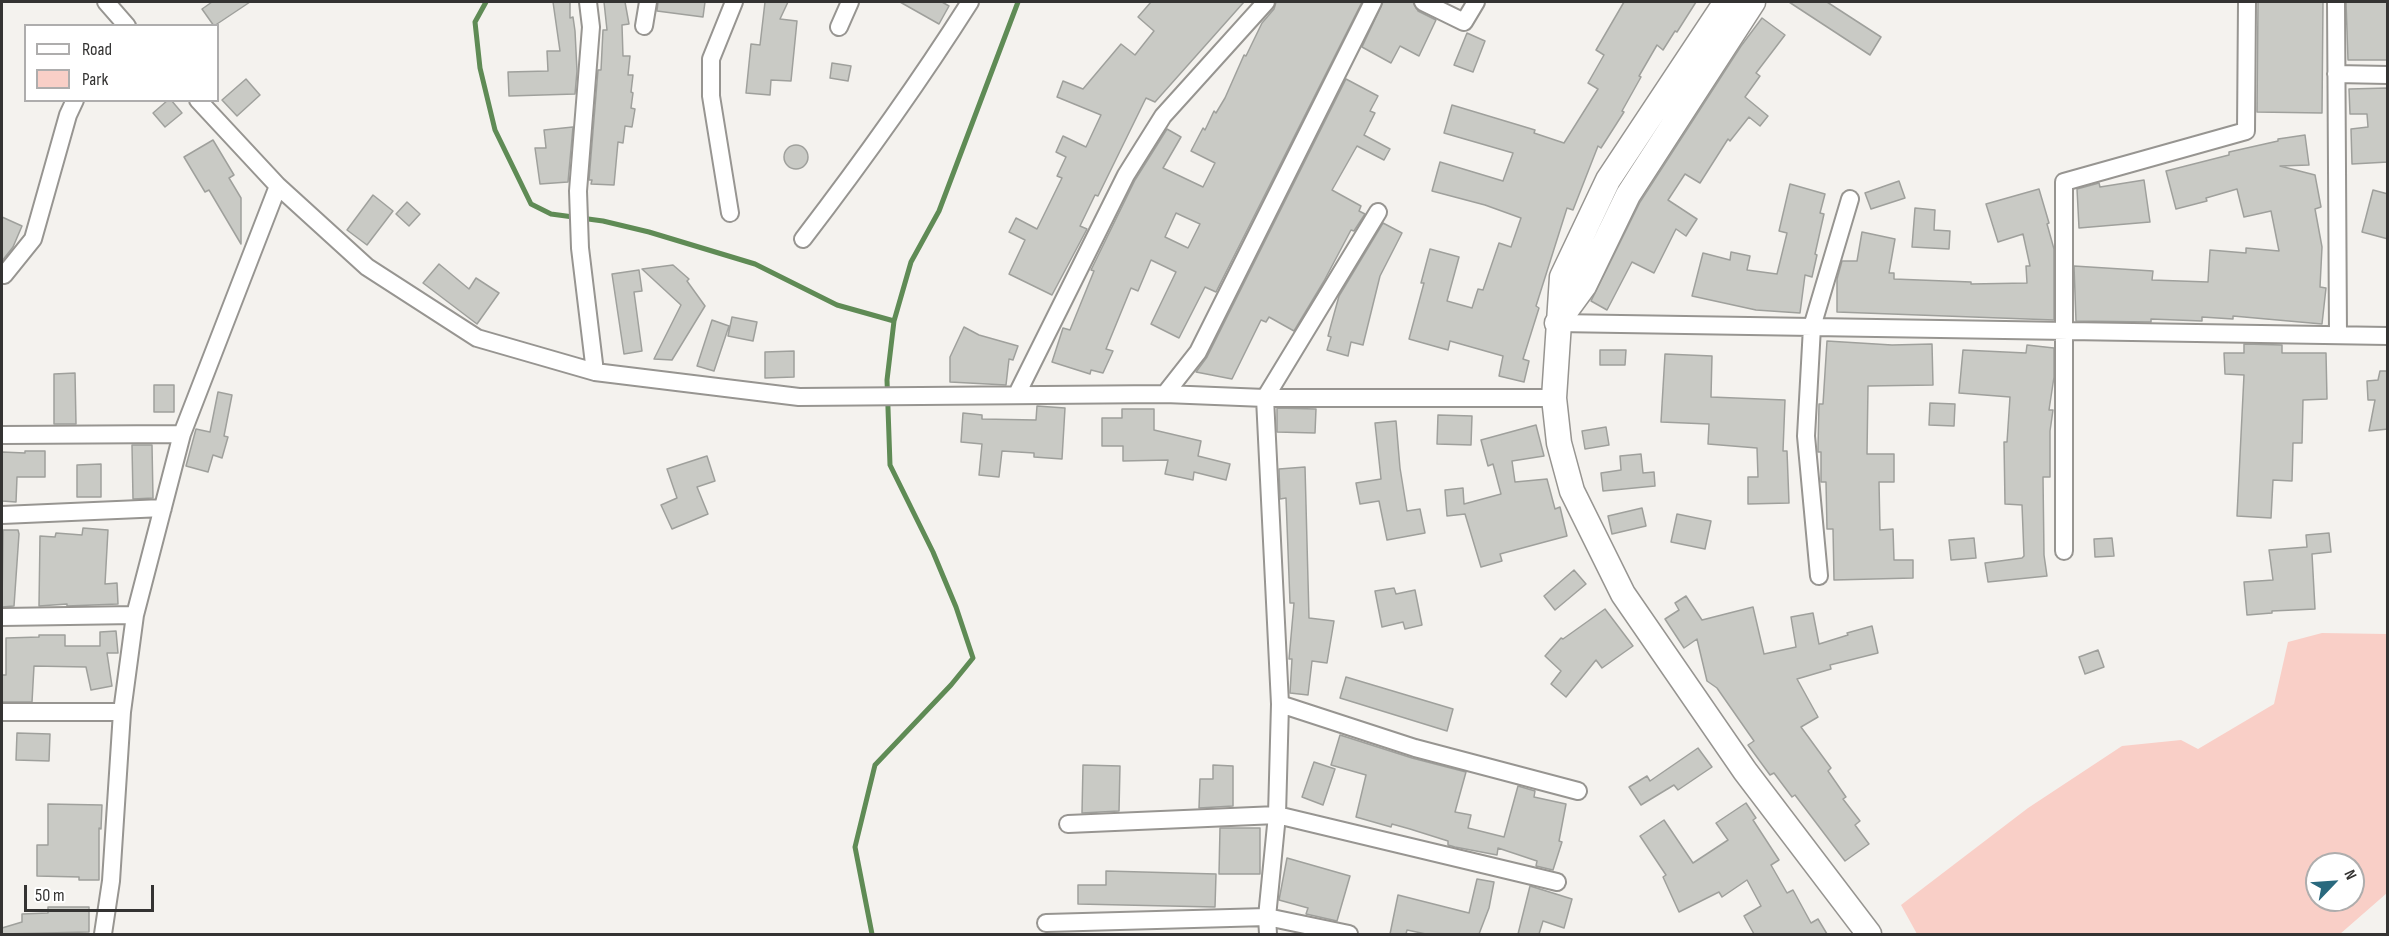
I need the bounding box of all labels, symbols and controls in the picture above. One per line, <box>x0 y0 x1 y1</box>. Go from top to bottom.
legend <box>24 24 219 102</box>
text: Road <box>82 39 112 60</box>
text: Park <box>82 69 108 90</box>
north arrow <box>2305 852 2365 912</box>
text: N <box>2340 867 2360 883</box>
scale bar <box>27 873 158 911</box>
text: 50 m <box>35 885 65 906</box>

